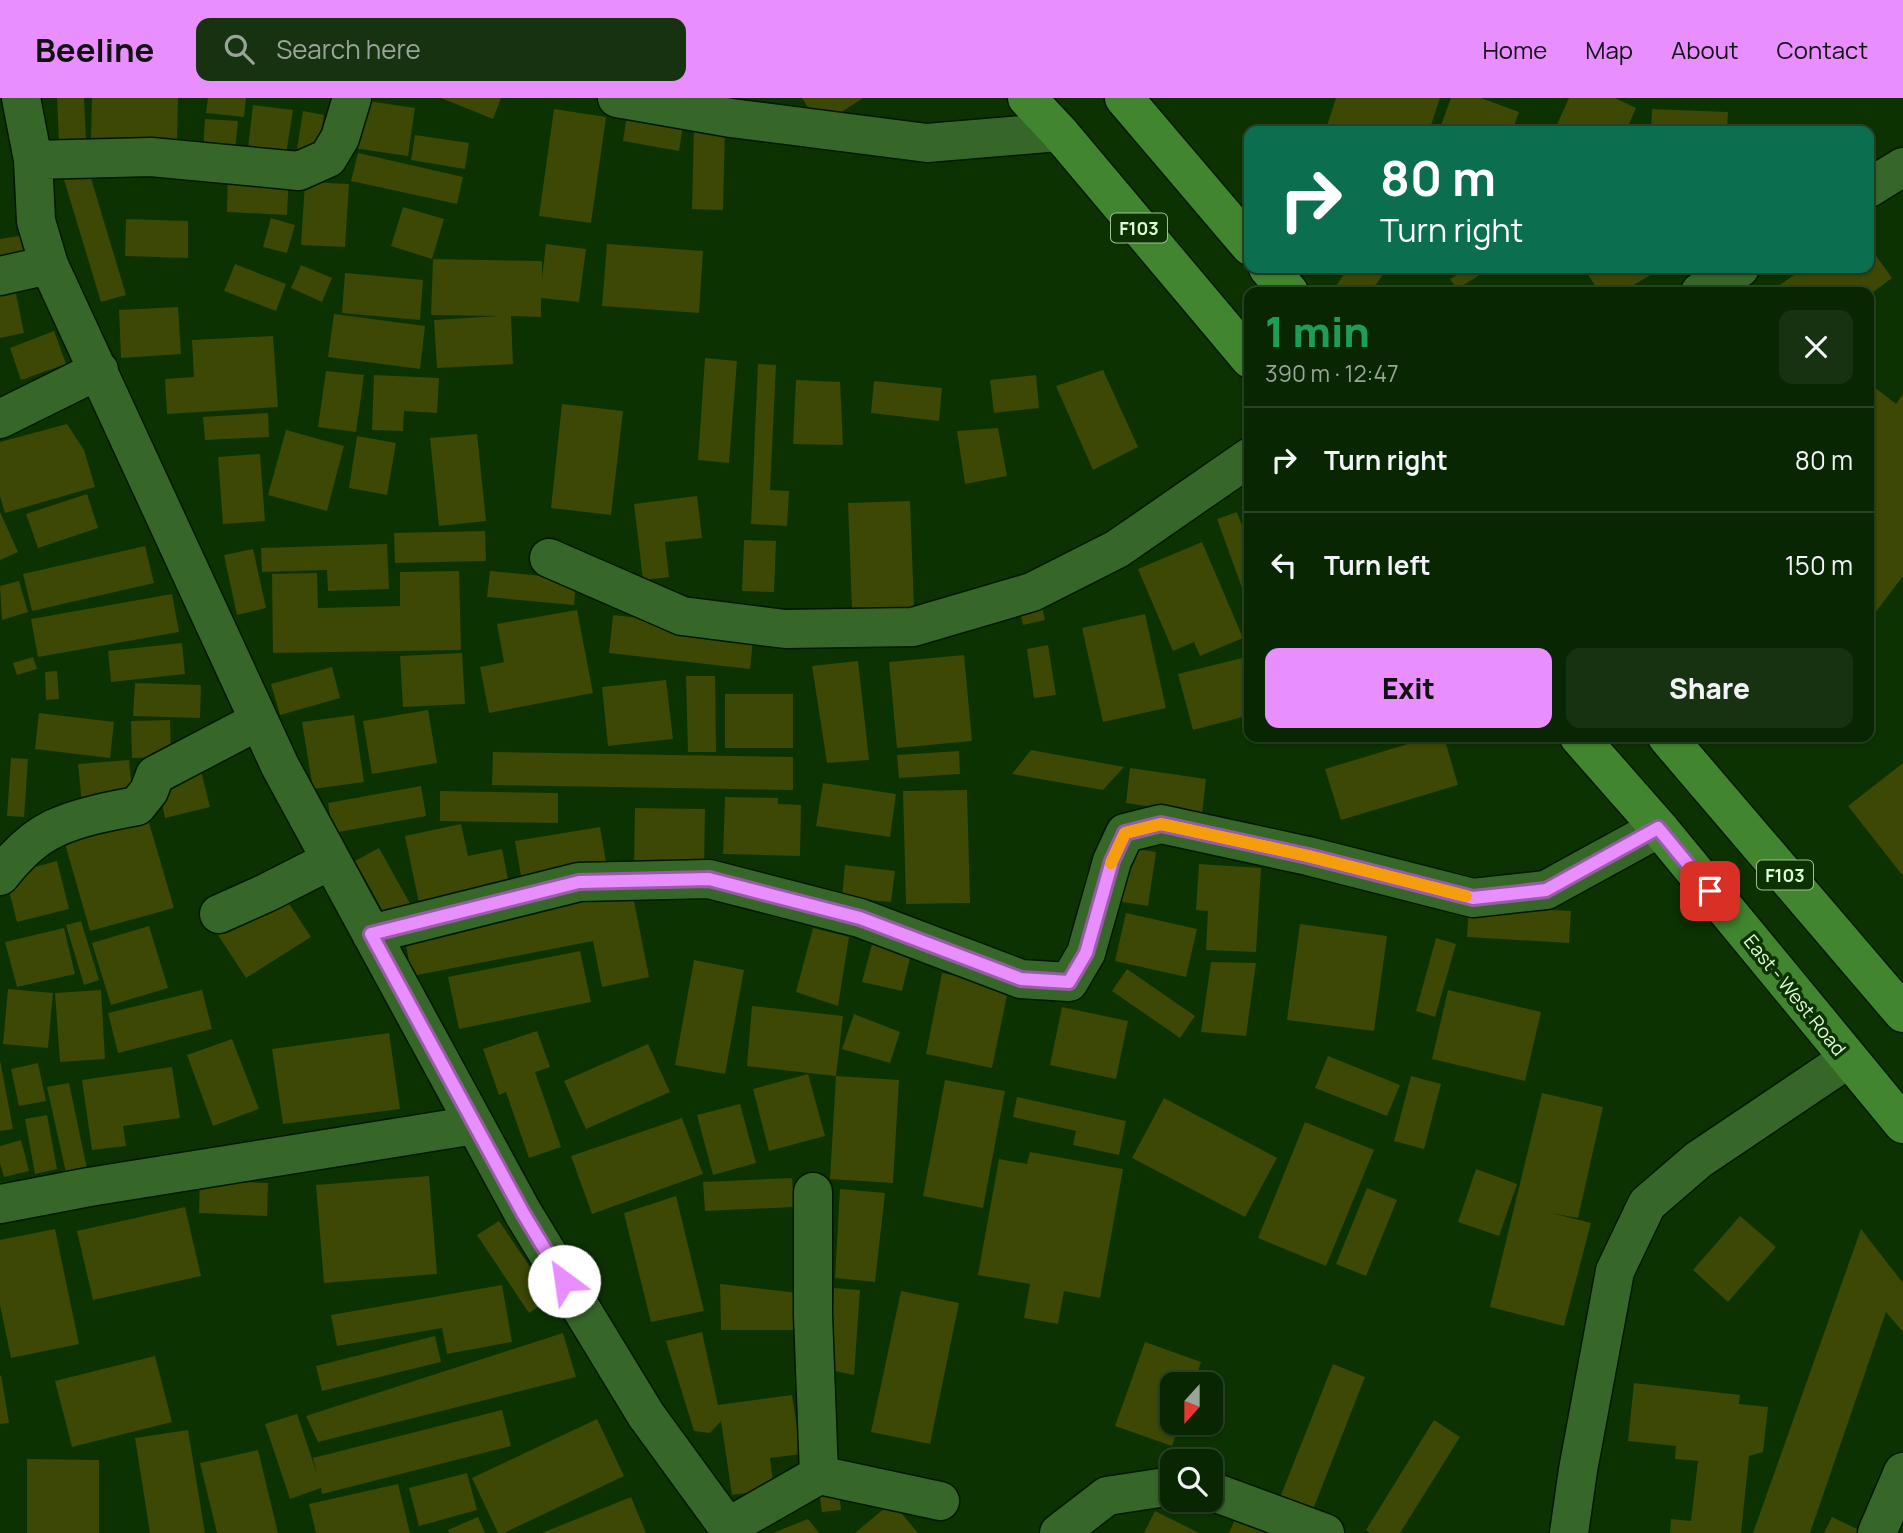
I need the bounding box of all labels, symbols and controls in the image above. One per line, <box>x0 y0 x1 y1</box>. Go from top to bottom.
search box <box>196 18 686 81</box>
text: Beeline <box>35 27 154 72</box>
icon: search <box>220 30 258 68</box>
text: Search here <box>276 31 421 67</box>
text: Home <box>1482 33 1547 66</box>
text: Map <box>1585 33 1633 66</box>
text: About <box>1671 33 1739 66</box>
text: Contact <box>1777 33 1868 66</box>
text: 80 m <box>1380 144 1496 211</box>
icon: right <box>1265 154 1356 245</box>
text: Turn right <box>1380 208 1523 252</box>
road number: F103 <box>1111 214 1167 243</box>
text: 1 min <box>1265 302 1370 360</box>
button: close <box>1779 310 1853 384</box>
text: 390 m · 12:47 <box>1265 357 1399 389</box>
icon: right <box>1265 441 1303 479</box>
text: Turn right <box>1324 442 1448 478</box>
text: 80 m <box>1795 442 1853 478</box>
icon: left <box>1265 546 1303 584</box>
text: Turn left <box>1324 547 1431 583</box>
text: 150 m <box>1785 547 1853 583</box>
button: Exit <box>1265 648 1552 728</box>
button: Share <box>1566 648 1853 728</box>
road number: F103 <box>1757 860 1813 890</box>
pin <box>1680 861 1740 921</box>
icon: arrive <box>1691 872 1729 910</box>
street label: East - West Road <box>1738 929 1852 1061</box>
position arrow <box>527 1244 601 1318</box>
north arrow <box>1160 1372 1223 1435</box>
map controls <box>1160 1372 1223 1512</box>
button: search <box>1160 1449 1223 1512</box>

